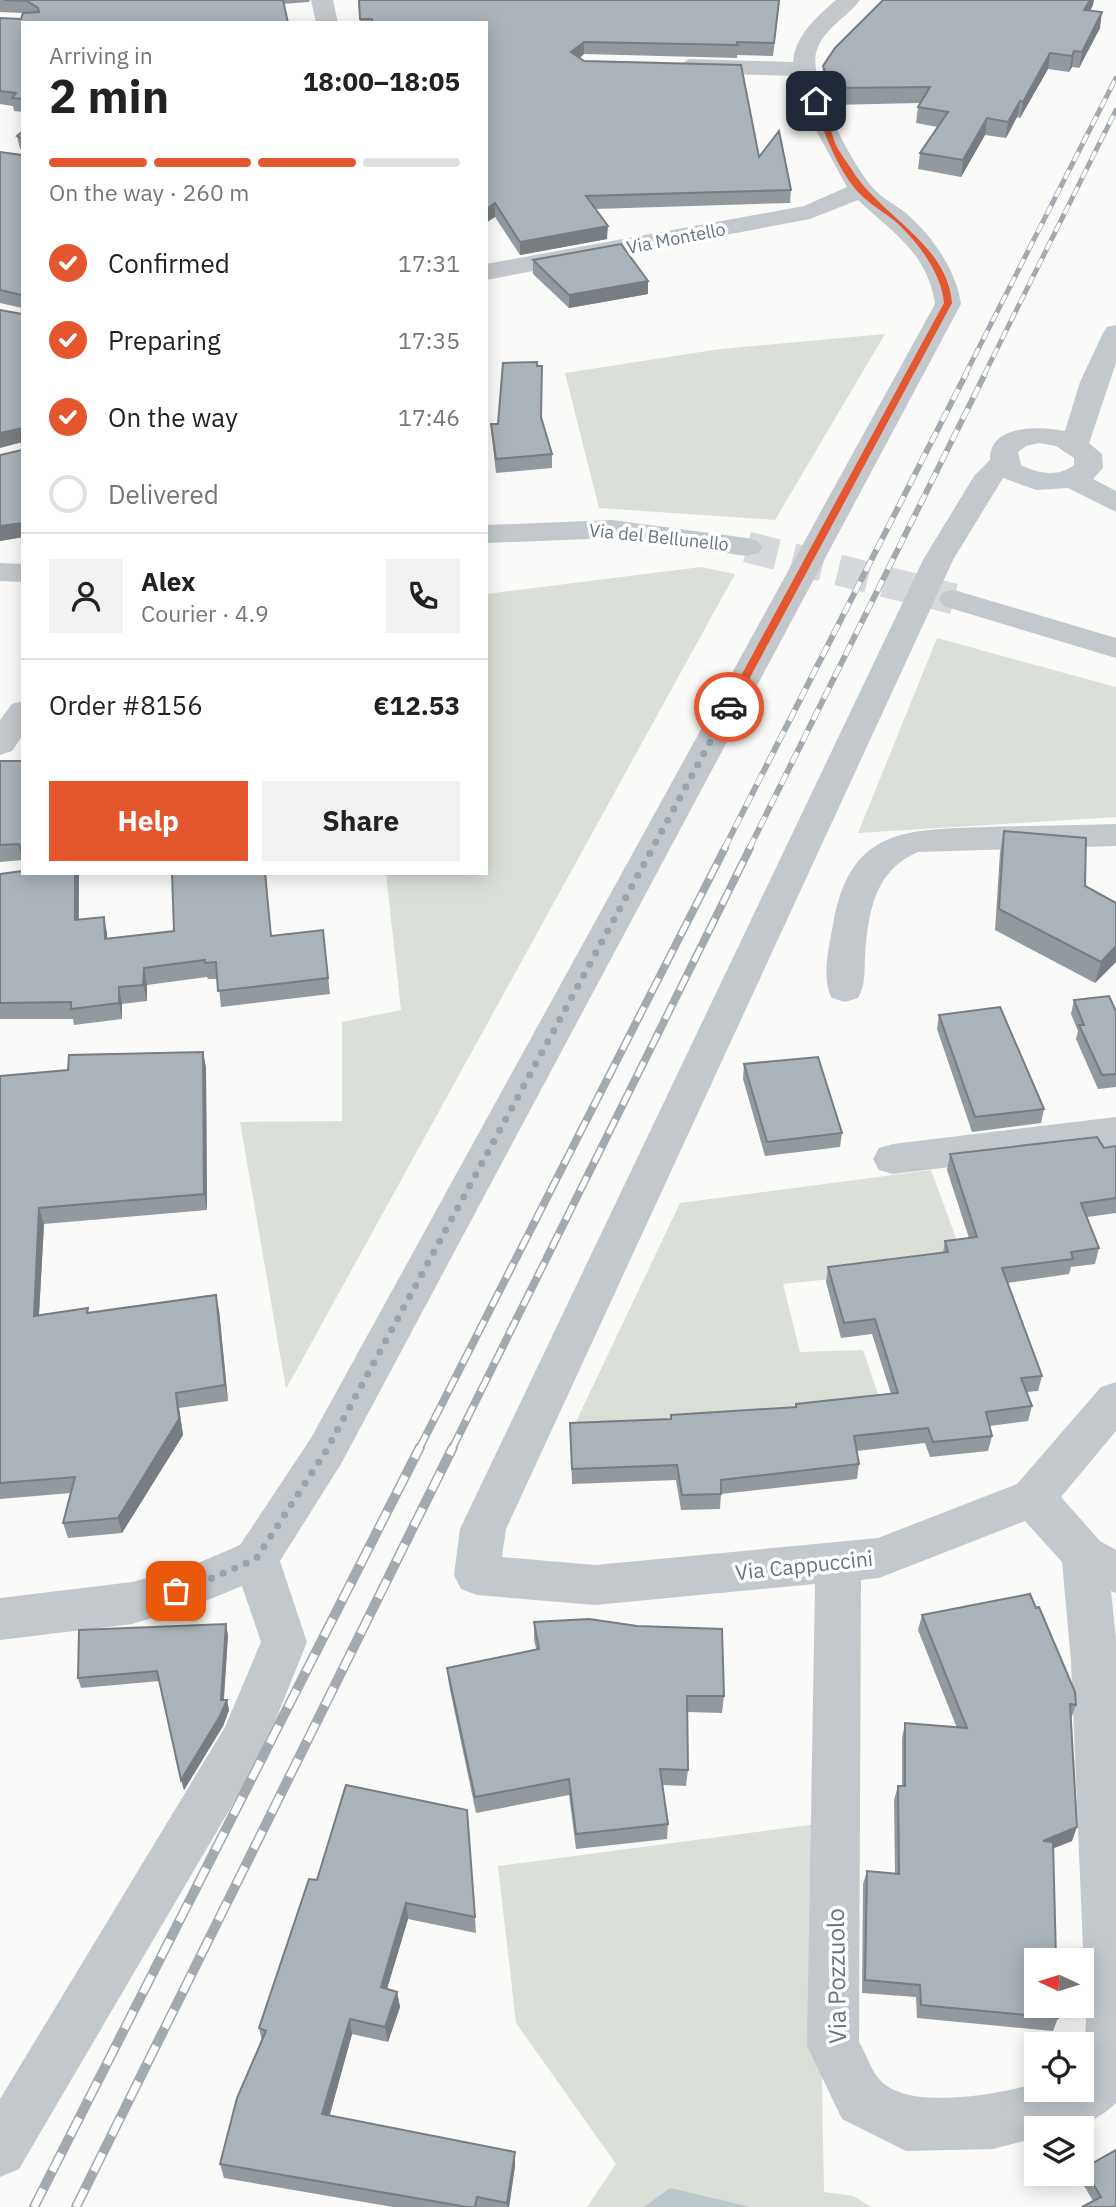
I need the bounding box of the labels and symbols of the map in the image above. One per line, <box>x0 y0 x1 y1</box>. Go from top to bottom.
pin <box>786 71 846 131</box>
street label: Via Montello <box>625 217 727 259</box>
street label: Via del Bellunello <box>588 518 730 556</box>
courier <box>694 672 764 742</box>
street label: Via Cappuccini <box>734 1544 874 1586</box>
pin <box>146 1561 206 1621</box>
street label: Via Pozzuolo <box>819 1908 853 2044</box>
north arrow <box>1024 1948 1094 2018</box>

